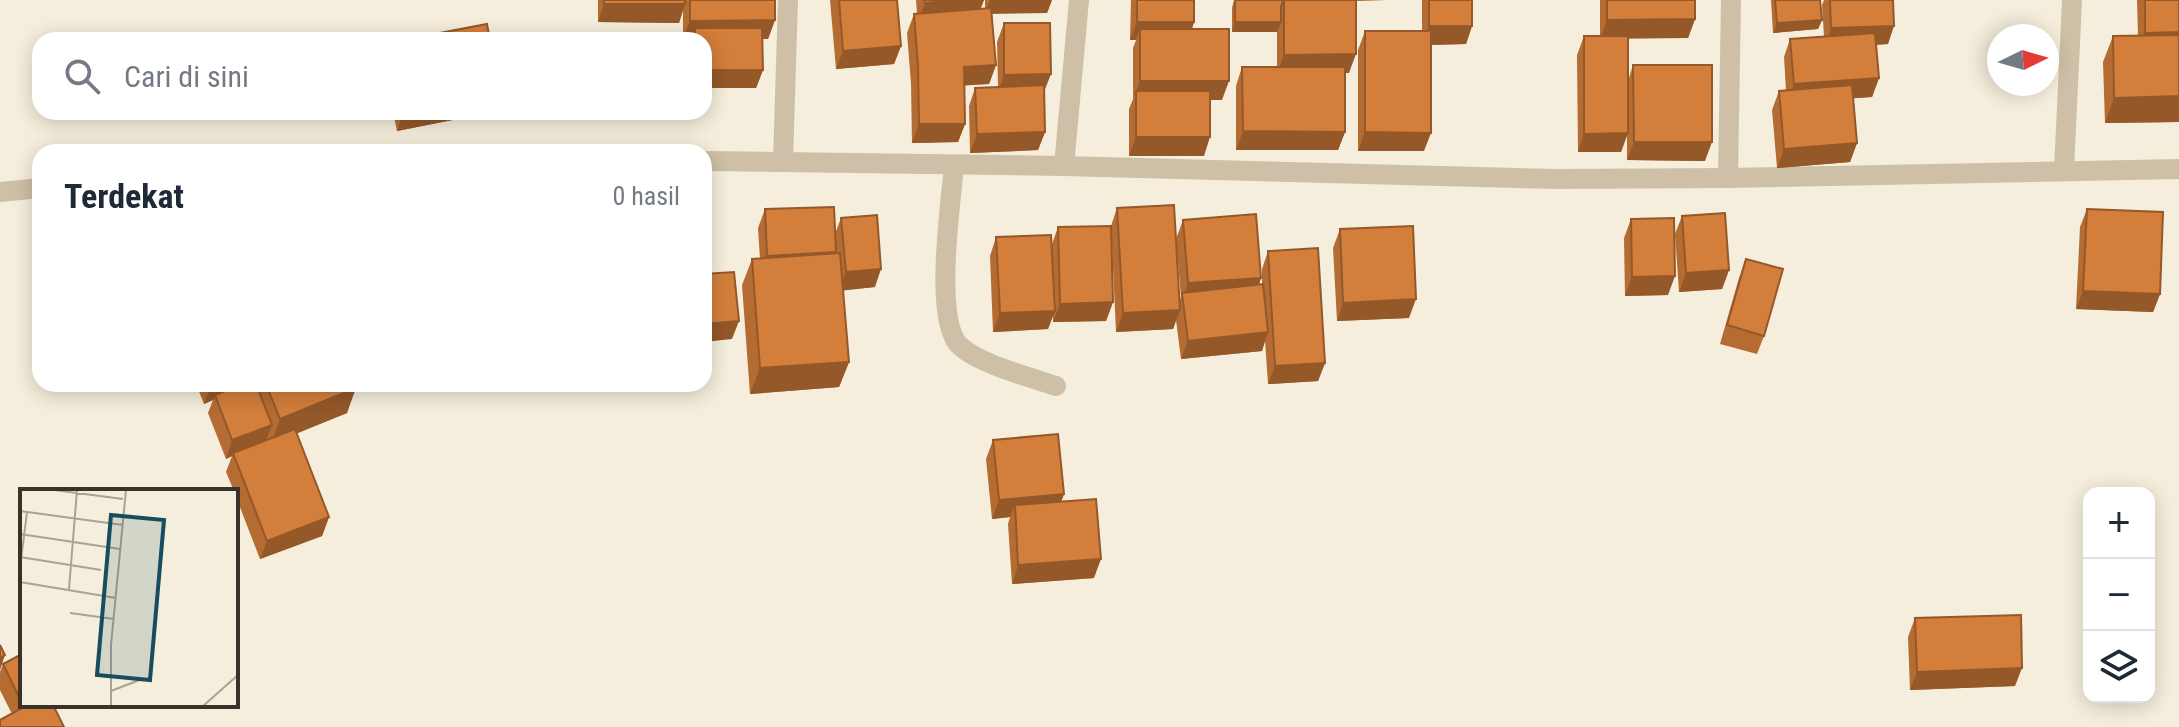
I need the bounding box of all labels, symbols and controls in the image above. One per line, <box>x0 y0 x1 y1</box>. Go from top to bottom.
north arrow <box>1987 24 2059 96</box>
search box <box>32 32 712 120</box>
icon: search <box>60 54 104 98</box>
text: Cari di sini <box>124 59 249 94</box>
text: Terdekat <box>64 176 184 216</box>
text: 0 hasil <box>612 181 680 211</box>
map controls <box>2083 487 2155 703</box>
button: + <box>2083 487 2155 559</box>
inset map <box>20 489 238 707</box>
button: − <box>2083 559 2155 631</box>
button: layers <box>2083 631 2155 703</box>

